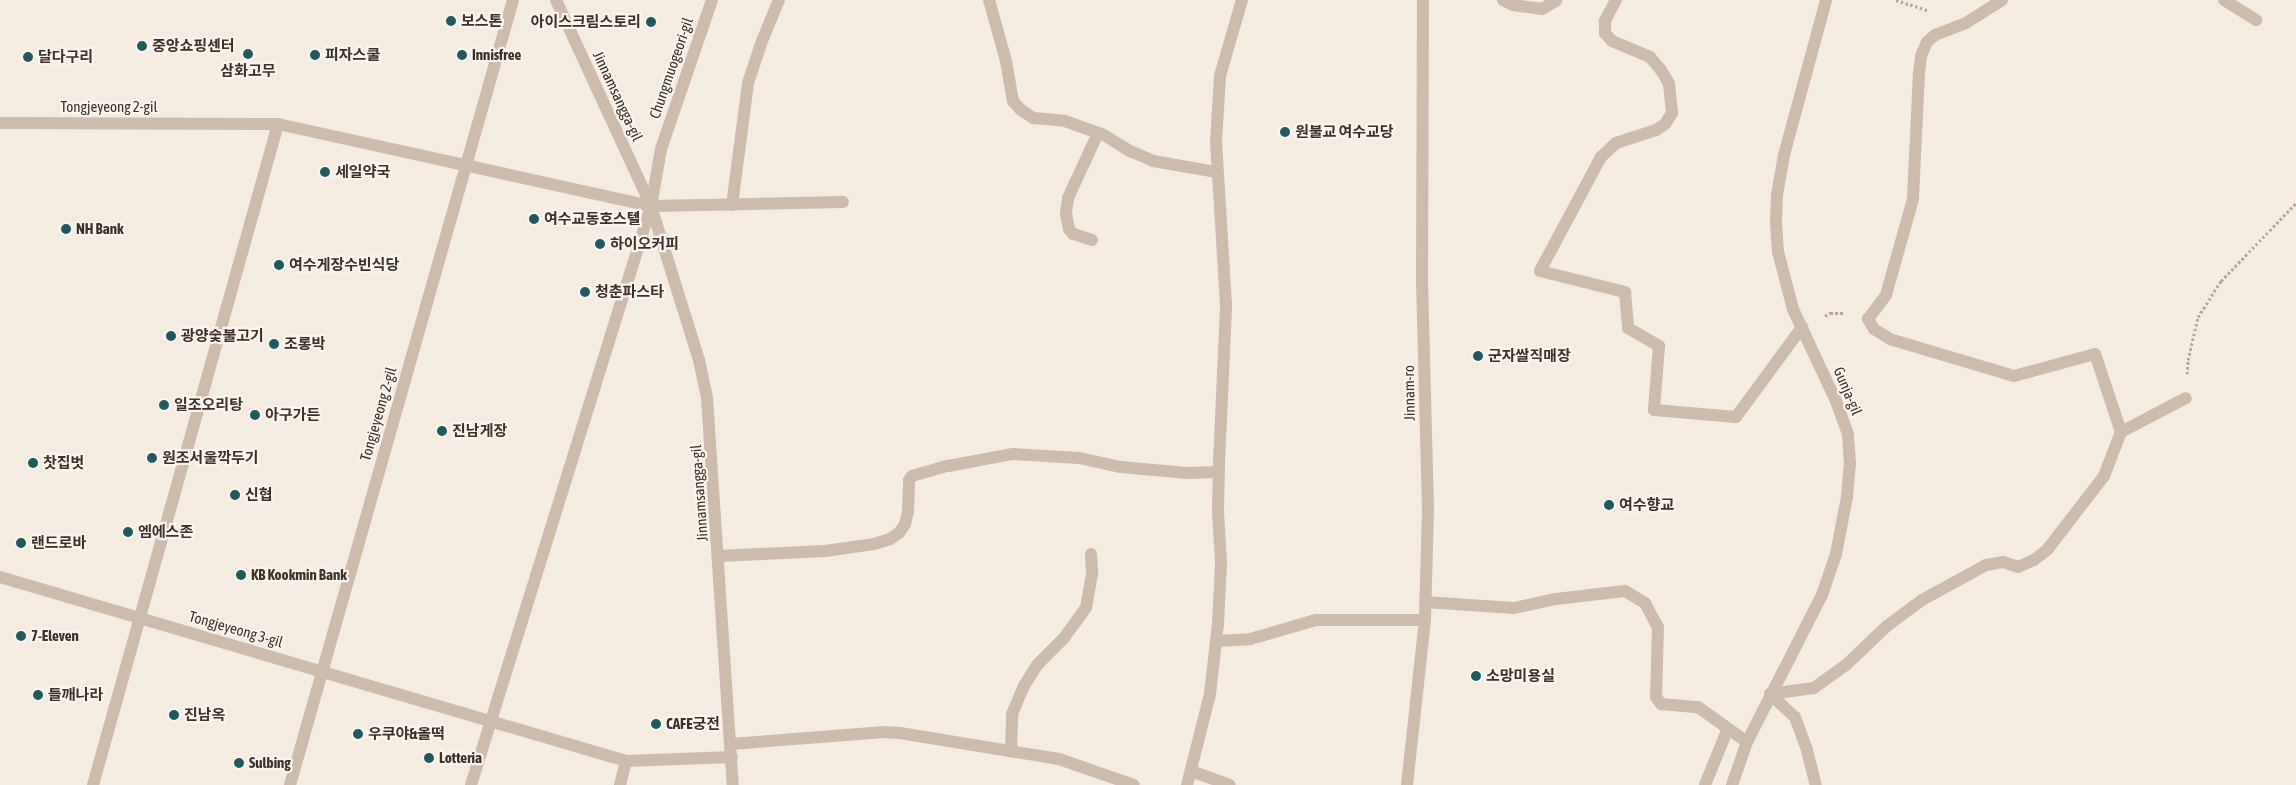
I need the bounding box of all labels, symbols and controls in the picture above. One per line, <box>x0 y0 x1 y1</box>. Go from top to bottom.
place label: 보스톤 <box>461 12 502 30</box>
place label: 아이스크림스토리 <box>531 13 641 31</box>
marker: 보스톤 <box>445 15 457 27</box>
street label: Chungmuogeori-gil <box>645 15 697 121</box>
marker: 아이스크림스토리 <box>645 16 657 28</box>
place label: 중앙쇼핑센터 <box>152 37 235 55</box>
marker: 중앙쇼핑센터 <box>136 40 148 52</box>
place label: 피자스쿨 <box>325 46 380 64</box>
place label: Innisfree <box>472 46 521 64</box>
place label: 달다구리 <box>38 48 93 66</box>
marker: 삼화고무 <box>242 48 254 60</box>
street label: Jinnamsangga-gil <box>589 48 647 144</box>
marker: 피자스쿨 <box>309 49 321 61</box>
marker: Innisfree <box>456 49 468 61</box>
marker: 달다구리 <box>22 51 34 63</box>
place label: 삼화고무 <box>220 62 276 80</box>
street label: Tongjeyeong 2-gil <box>61 98 157 116</box>
place label: 원불교 여수교당 <box>1295 123 1394 141</box>
marker: 원불교 여수교당 <box>1279 126 1291 138</box>
place label: 세일약국 <box>335 163 390 181</box>
marker: 세일약국 <box>319 166 331 178</box>
place label: 여수교동호스텔 <box>544 210 641 228</box>
marker: 여수교동호스텔 <box>528 213 540 225</box>
place label: NH Bank <box>76 220 124 238</box>
marker: NH Bank <box>60 223 72 235</box>
place label: 하이오커피 <box>610 235 679 253</box>
marker: 하이오커피 <box>594 238 606 250</box>
place label: 여수게장수빈식당 <box>289 256 399 274</box>
marker: 여수게장수빈식당 <box>273 259 285 271</box>
place label: 청춘파스타 <box>595 283 664 301</box>
marker: 청춘파스타 <box>579 286 591 298</box>
place label: 광양숯불고기 <box>181 327 264 345</box>
marker: 광양숯불고기 <box>165 330 177 342</box>
place label: 조롱박 <box>284 335 325 353</box>
marker: 조롱박 <box>268 338 280 350</box>
place label: 군자쌀직매장 <box>1488 347 1571 365</box>
marker: 군자쌀직매장 <box>1472 350 1484 362</box>
street label: Gunja-gil <box>1830 364 1866 418</box>
street label: Tongjeyeong 2-gil <box>356 365 400 463</box>
street label: Jinnam-ro <box>1400 365 1418 421</box>
place label: 일조오리탕 <box>174 396 243 414</box>
marker: 일조오리탕 <box>158 399 170 411</box>
place label: 아구가든 <box>265 406 320 424</box>
marker: 아구가든 <box>249 409 261 421</box>
place label: 진남게장 <box>452 422 507 440</box>
marker: 진남게장 <box>436 425 448 437</box>
street label: Jinnamsangga-gil <box>687 444 711 542</box>
place label: 원조서울깍두기 <box>162 449 259 467</box>
marker: 원조서울깍두기 <box>146 452 158 464</box>
place label: 찻집벗 <box>43 454 84 472</box>
marker: 찻집벗 <box>27 457 39 469</box>
place label: 신협 <box>245 486 273 504</box>
marker: 신협 <box>229 489 241 501</box>
place label: 여수향교 <box>1619 496 1674 514</box>
marker: 여수향교 <box>1603 499 1615 511</box>
place label: 엠에스존 <box>138 523 193 541</box>
marker: 엠에스존 <box>122 526 134 538</box>
place label: 랜드로바 <box>31 534 86 552</box>
marker: 랜드로바 <box>15 537 27 549</box>
place label: KB Kookmin Bank <box>251 566 347 584</box>
marker: KB Kookmin Bank <box>235 569 247 581</box>
street label: Tongjeyeong 3-gil <box>187 607 285 651</box>
place label: 7-Eleven <box>31 627 79 645</box>
marker: 7-Eleven <box>15 630 27 642</box>
place label: 소망미용실 <box>1486 667 1555 685</box>
marker: 소망미용실 <box>1470 670 1482 682</box>
place label: 들깨나라 <box>48 686 103 704</box>
marker: 들깨나라 <box>32 689 44 701</box>
place label: 진남옥 <box>184 706 225 724</box>
marker: 진남옥 <box>168 709 180 721</box>
place label: CAFE궁전 <box>666 715 720 733</box>
marker: CAFE궁전 <box>650 718 662 730</box>
place label: 우쿠야&올떡 <box>368 725 445 743</box>
marker: 우쿠야&올떡 <box>352 728 364 740</box>
place label: Lotteria <box>439 749 482 767</box>
marker: Lotteria <box>423 752 435 764</box>
place label: Sulbing <box>249 754 291 772</box>
marker: Sulbing <box>233 757 245 769</box>

